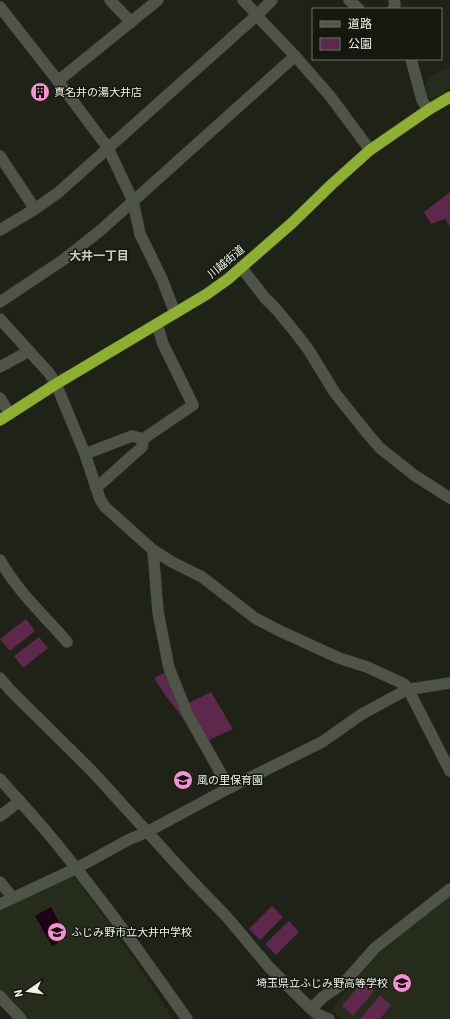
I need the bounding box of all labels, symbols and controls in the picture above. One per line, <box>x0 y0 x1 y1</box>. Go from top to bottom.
legend <box>312 8 442 60</box>
text: 道路 <box>348 17 372 31</box>
text: 公園 <box>348 37 372 51</box>
building icon: 真名井の湯大井店 <box>29 81 51 103</box>
place label: 真名井の湯大井店 <box>54 86 142 99</box>
street label: 川越街道 <box>205 243 247 281</box>
district label: 大井一丁目 <box>69 249 129 263</box>
school or university icon: 風の里保育園 <box>172 769 194 791</box>
place label: 風の里保育園 <box>197 774 263 787</box>
school or university icon: ふじみ野市立大井中学校 <box>46 921 68 943</box>
place label: ふじみ野市立大井中学校 <box>71 926 192 939</box>
north arrow <box>8 971 48 1011</box>
school or university icon: 埼玉県立ふじみ野高等学校 <box>391 972 413 994</box>
place label: 埼玉県立ふじみ野高等学校 <box>256 977 388 990</box>
text: N <box>12 988 26 998</box>

